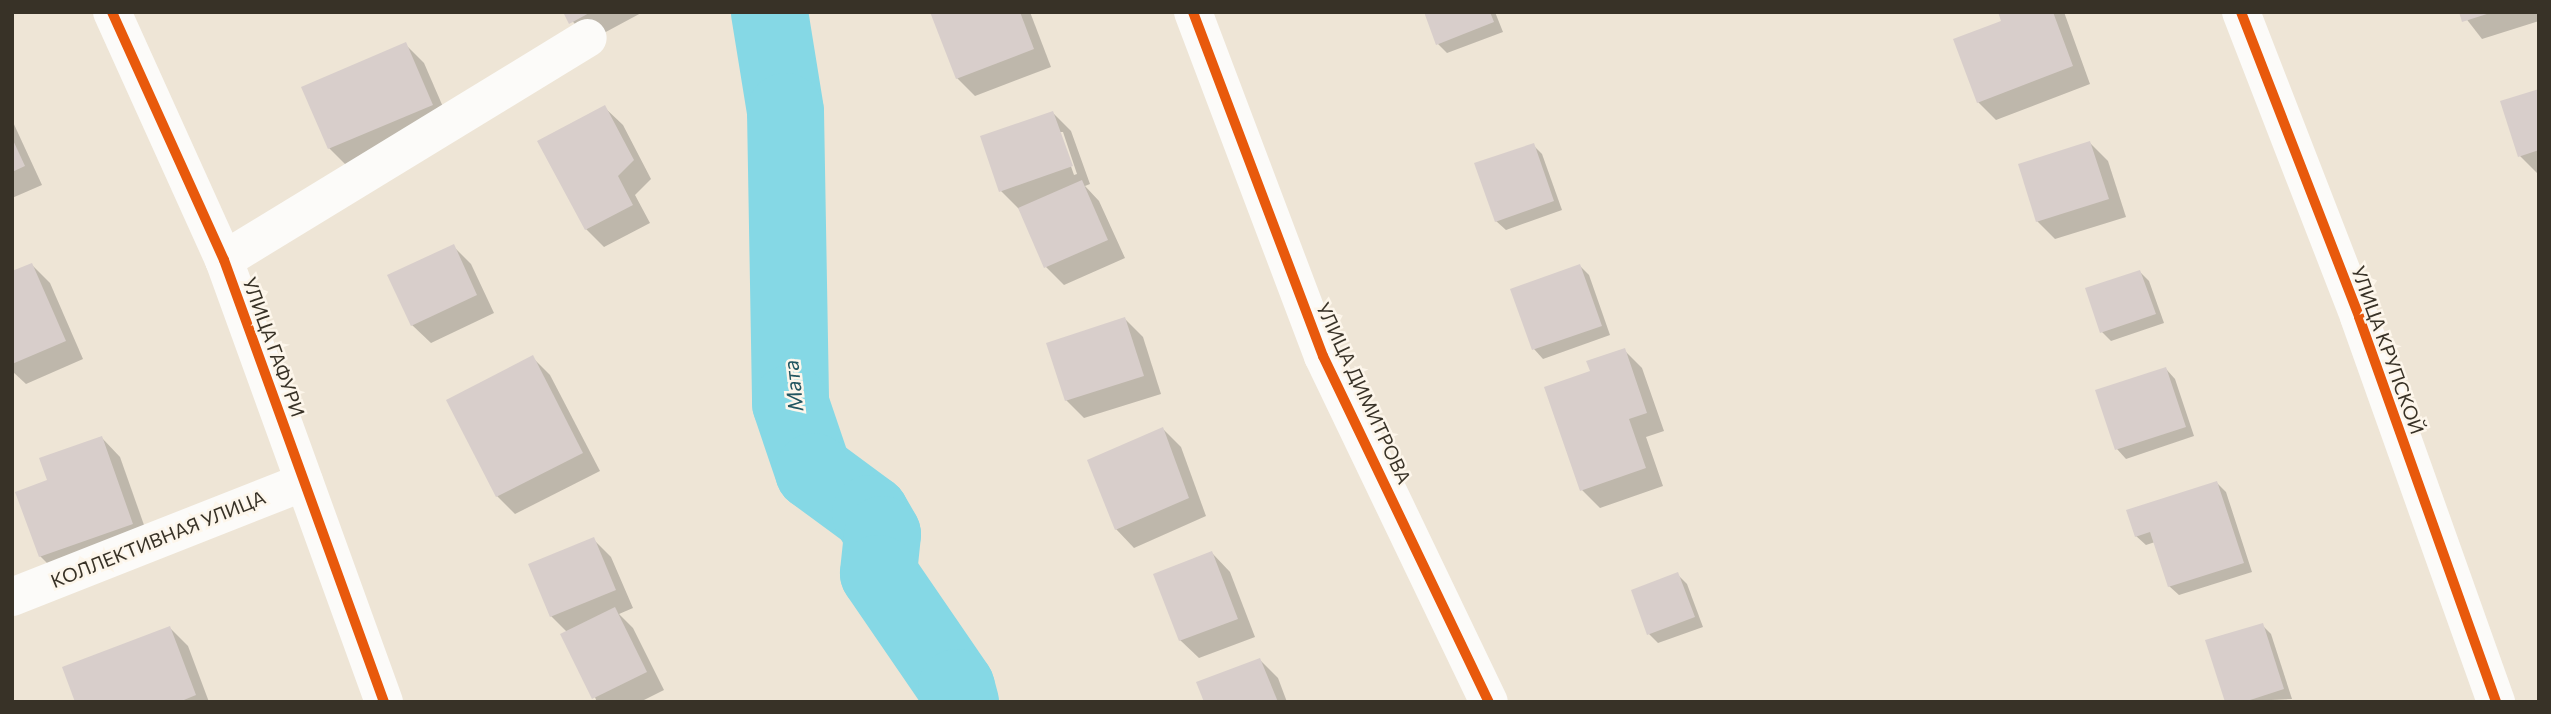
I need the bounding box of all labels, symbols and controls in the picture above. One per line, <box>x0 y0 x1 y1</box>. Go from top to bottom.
street label: УЛИЦА КРУПСКОЙ <box>2347 263 2429 437</box>
street label: УЛИЦА ГАФУРИ <box>238 274 310 420</box>
street label: УЛИЦА ДИМИТРОВА <box>1312 299 1416 487</box>
water label: Мата <box>778 359 808 413</box>
street label: КОЛЛЕКТИВНАЯ УЛИЦА <box>47 485 269 593</box>

